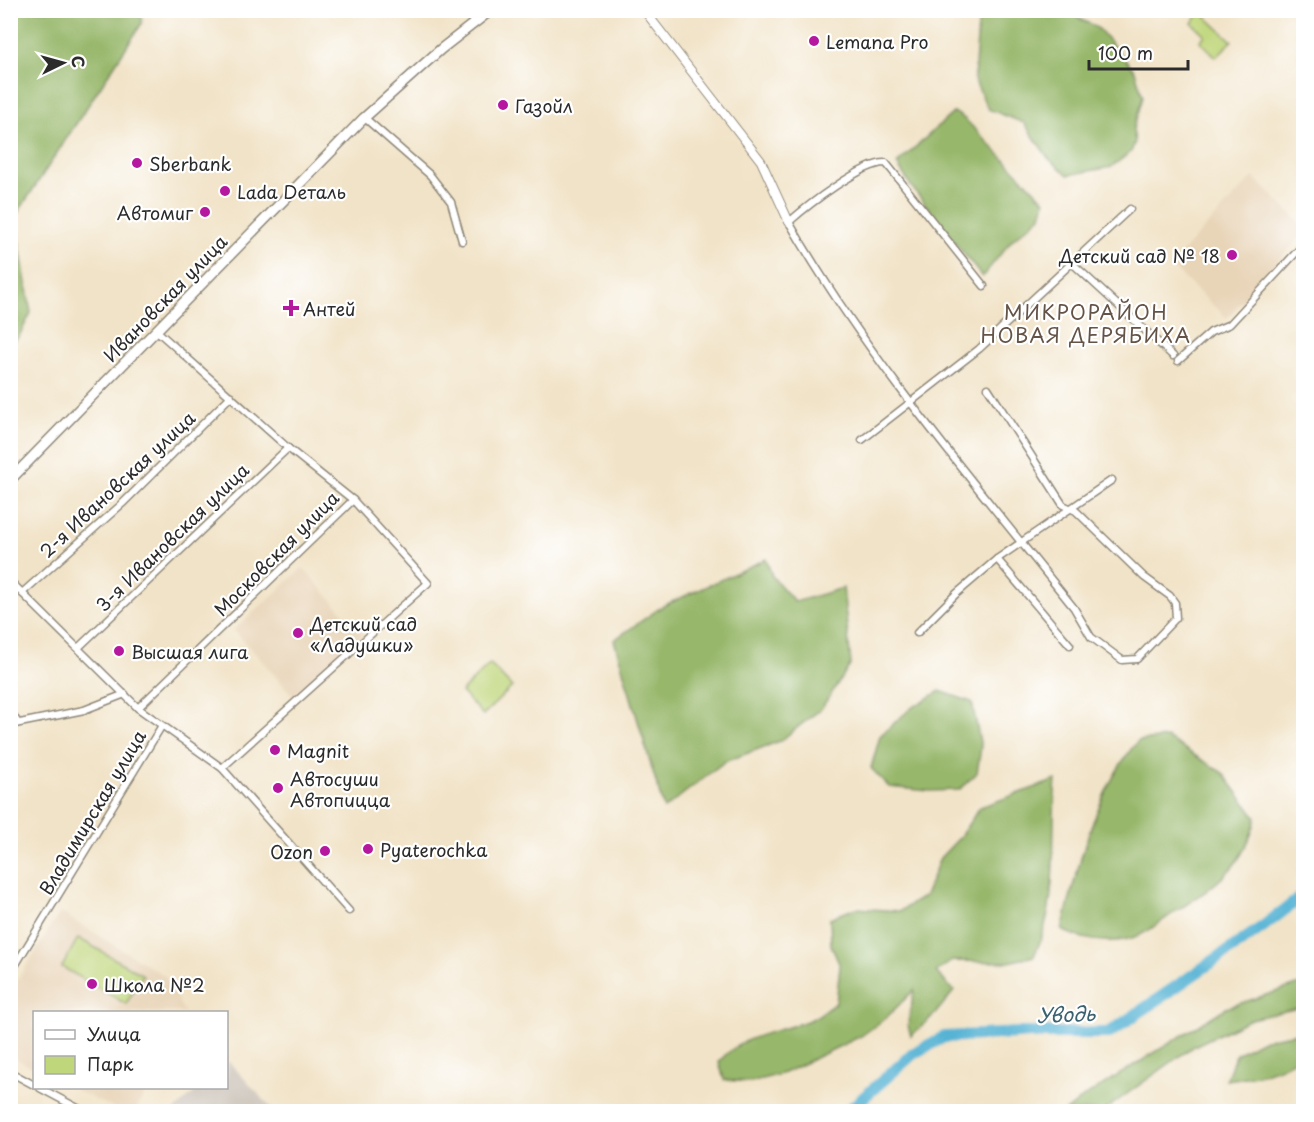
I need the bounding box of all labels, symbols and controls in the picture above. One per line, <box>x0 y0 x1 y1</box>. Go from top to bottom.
place label: Lemana Pro <box>826 28 929 55</box>
north arrow <box>33 33 93 93</box>
scale bar <box>1089 33 1188 71</box>
marker: Lemana Pro <box>807 34 821 48</box>
text: 100 m <box>1098 39 1153 66</box>
text: С <box>66 55 91 69</box>
place label: Газойл <box>515 92 573 119</box>
marker: Газойл <box>496 98 510 112</box>
place label: Sberbank <box>149 150 232 177</box>
marker: Sberbank <box>130 156 144 170</box>
place label: Lada Dеталь <box>237 178 346 205</box>
marker: Lada Dеталь <box>218 184 232 198</box>
place label: Автомиг <box>117 199 194 226</box>
marker: Автомиг <box>198 205 212 219</box>
street label: Ивановская улица <box>97 228 233 368</box>
place label: Детский сад № 18 <box>1058 242 1220 269</box>
marker: Детский сад № 18 <box>1225 248 1239 262</box>
place label: Антей <box>303 295 356 322</box>
district label: МИКРОРАЙОН НОВАЯ ДЕРЯБИХА <box>980 297 1192 350</box>
marker: Антей <box>284 301 298 315</box>
street label: 2-я Ивановская улица <box>33 404 201 564</box>
street label: 3-я Ивановская улица <box>89 456 255 617</box>
street label: Московская улица <box>207 484 345 622</box>
place label: Детский сад «Ладушки» <box>309 610 417 658</box>
marker: Детский сад «Ладушки» <box>291 626 305 640</box>
place label: Высшая лига <box>131 638 249 665</box>
marker: Высшая лига <box>112 644 126 658</box>
street label: Владимирская улица <box>32 724 152 900</box>
place label: Magnit <box>287 737 349 764</box>
marker: Magnit <box>268 743 282 757</box>
place label: Автосуши Автопицца <box>290 765 391 813</box>
marker: Автосуши Автопицца <box>271 781 285 795</box>
place label: Pyaterochka <box>380 836 488 863</box>
place label: Ozon <box>270 838 313 865</box>
marker: Pyaterochka <box>361 842 375 856</box>
marker: Ozon <box>318 844 332 858</box>
place label: Школа №2 <box>104 971 205 998</box>
marker: Школа №2 <box>85 977 99 991</box>
water label: Уводь <box>1036 998 1096 1030</box>
legend <box>33 1011 228 1089</box>
text: Улица <box>87 1020 141 1047</box>
text: Парк <box>87 1050 134 1077</box>

